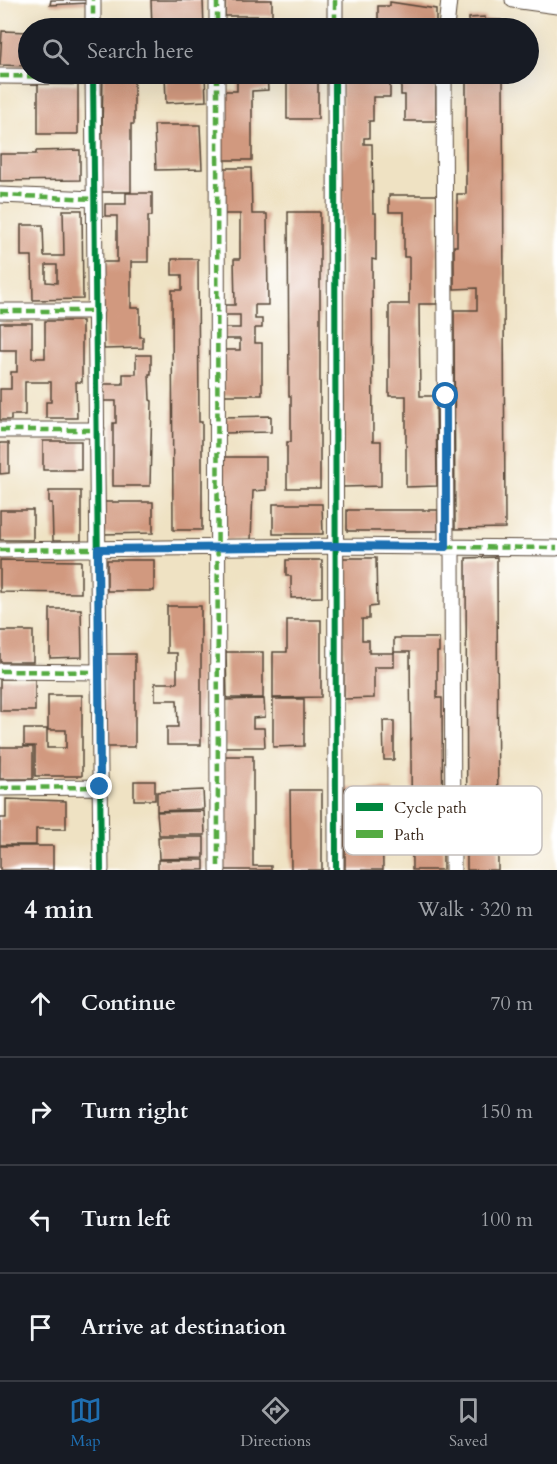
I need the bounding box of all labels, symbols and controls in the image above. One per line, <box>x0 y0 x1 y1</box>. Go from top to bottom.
search box <box>18 18 539 84</box>
icon: search <box>39 35 72 68</box>
text: Search here <box>87 36 194 66</box>
route start <box>432 382 458 408</box>
route end <box>86 773 112 799</box>
legend <box>344 786 542 855</box>
text: Cycle path <box>394 797 467 819</box>
text: Path <box>394 824 424 846</box>
text: 4 min <box>24 892 93 927</box>
text: Walk · 320 m <box>418 896 533 923</box>
icon: ahead <box>24 987 57 1020</box>
text: Continue <box>81 988 176 1018</box>
text: 70 m <box>490 990 533 1017</box>
icon: right <box>24 1095 57 1128</box>
text: Turn right <box>81 1096 188 1126</box>
text: 150 m <box>480 1098 533 1125</box>
icon: left <box>24 1203 57 1236</box>
text: Turn left <box>81 1204 170 1234</box>
text: 100 m <box>480 1206 533 1233</box>
icon: arrive <box>24 1311 57 1344</box>
text: Arrive at destination <box>81 1312 286 1342</box>
tab: Map <box>69 1394 102 1452</box>
tab: Directions <box>240 1394 311 1452</box>
tab: Saved <box>449 1394 488 1452</box>

